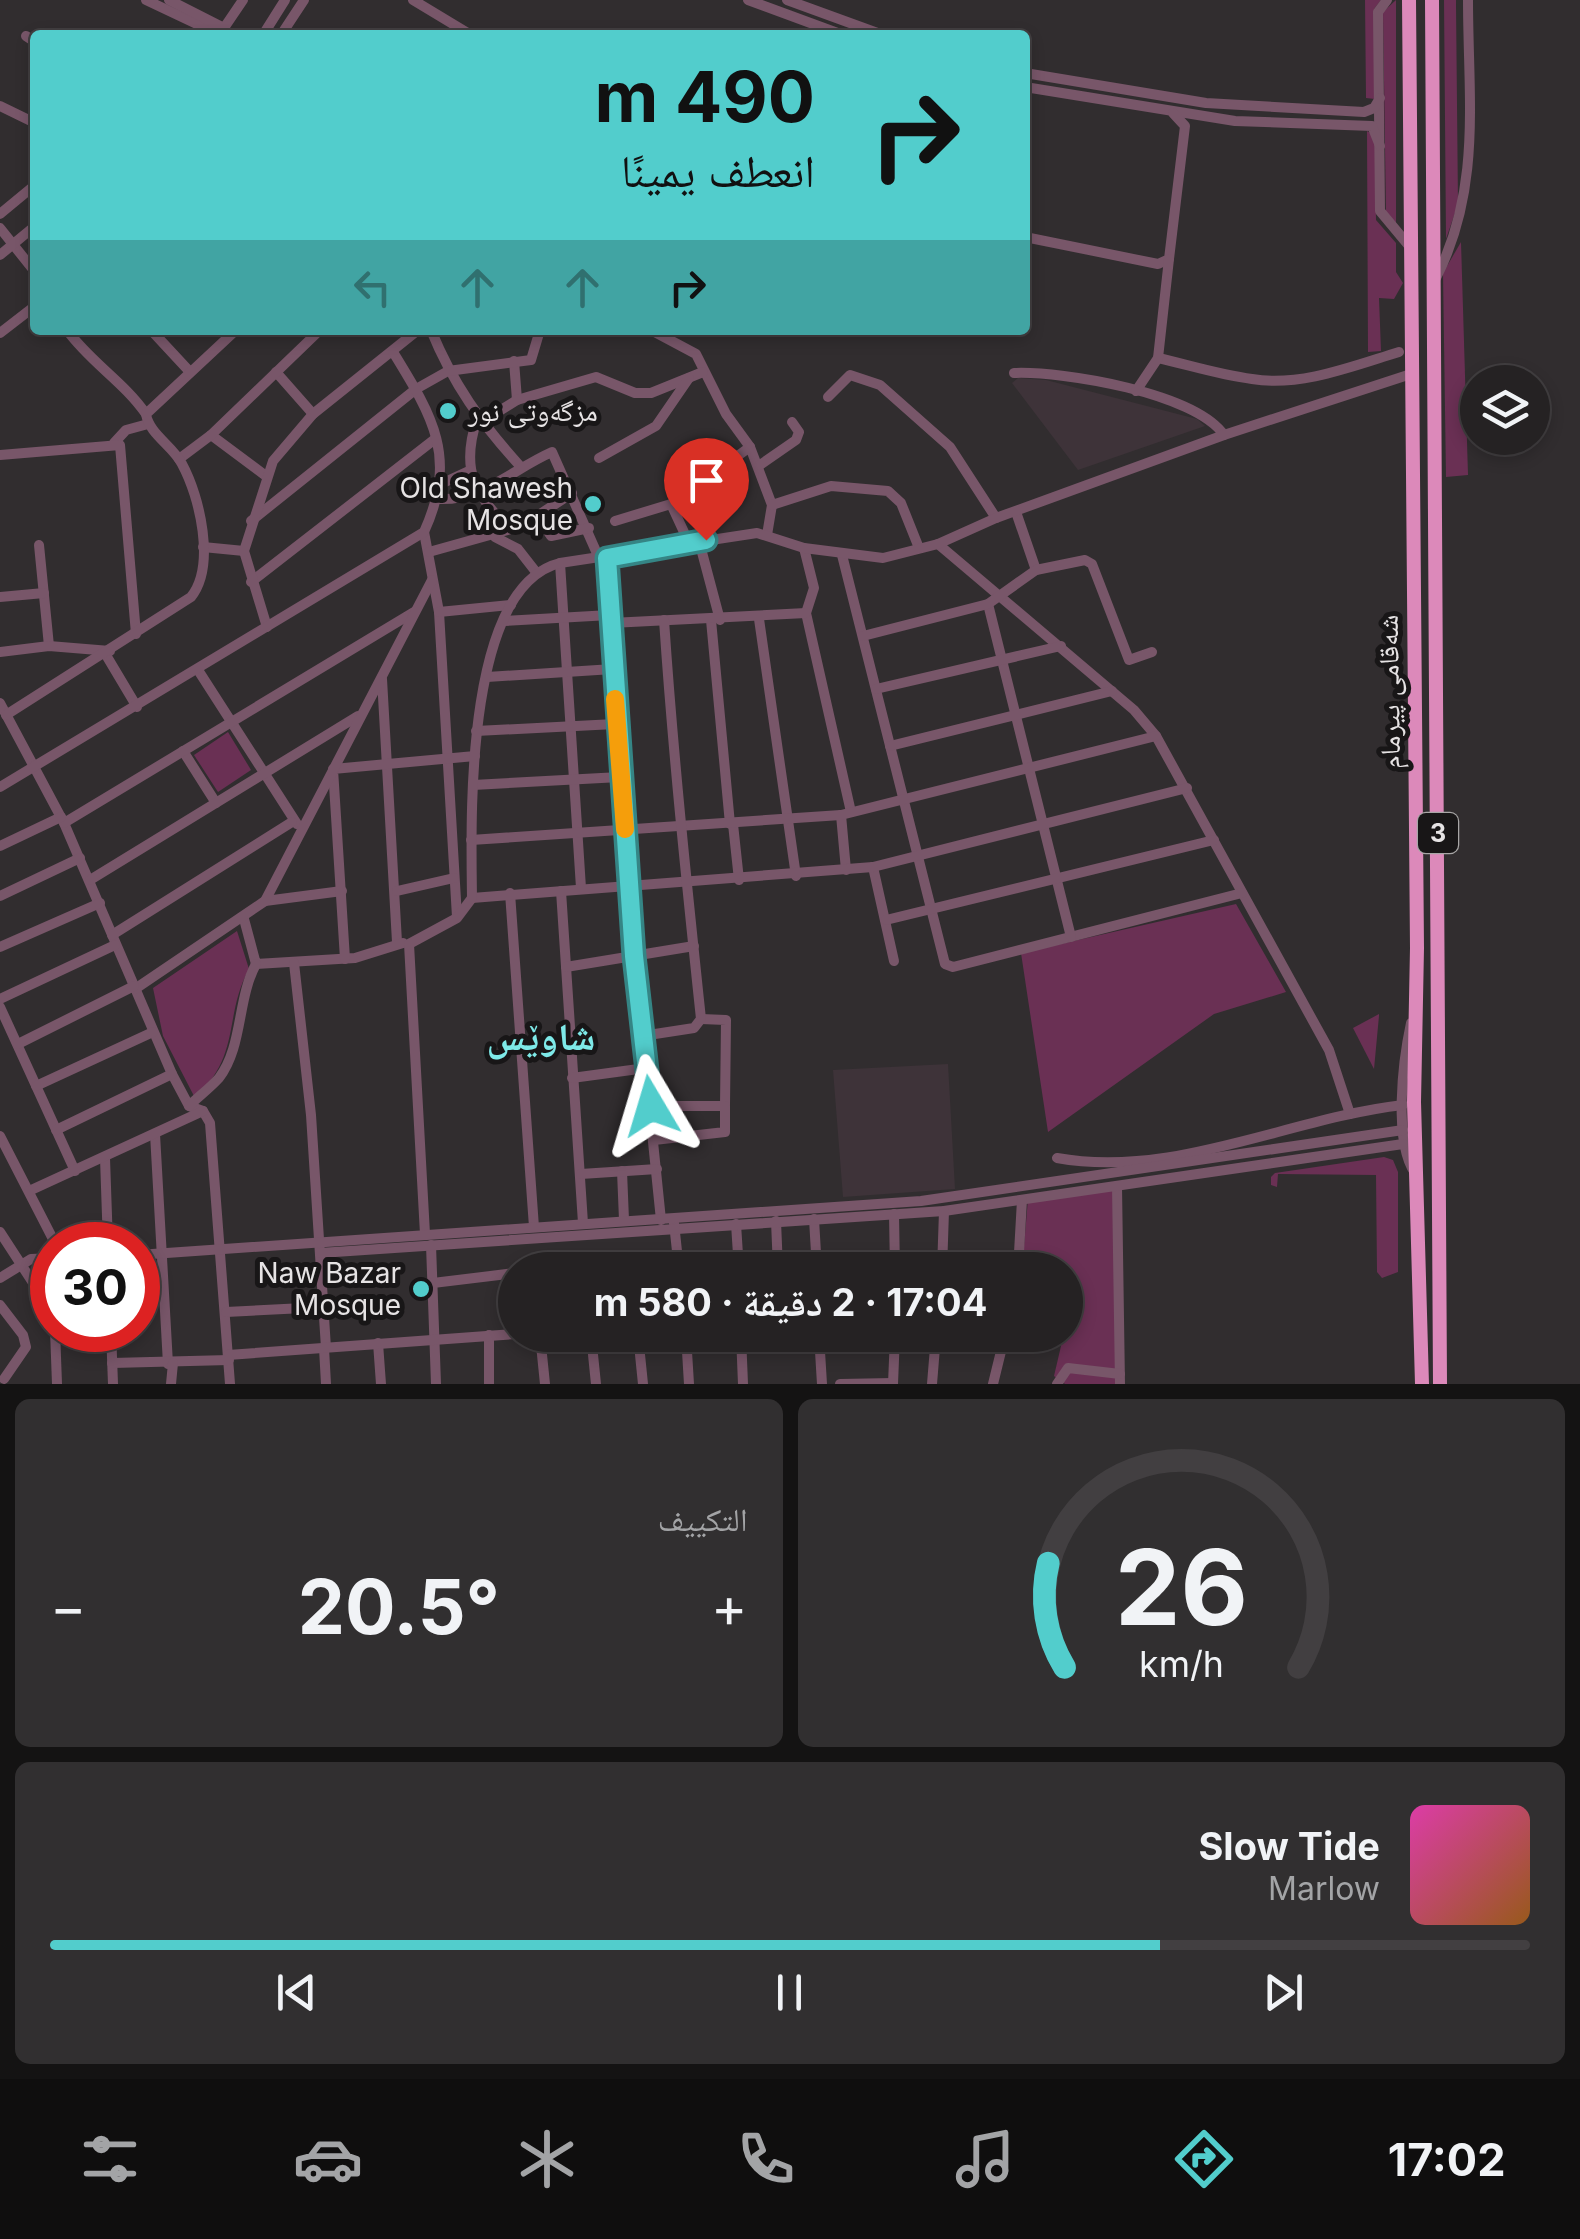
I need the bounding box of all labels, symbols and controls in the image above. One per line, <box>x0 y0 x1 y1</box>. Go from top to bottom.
text: 490 m <box>595 54 815 139</box>
icon: right <box>850 70 980 200</box>
text: انعطف يمينًا <box>621 143 815 198</box>
icon: left <box>345 260 400 315</box>
icon: ahead <box>450 260 505 315</box>
icon: ahead <box>555 260 610 315</box>
icon: right <box>660 260 715 315</box>
map controls <box>1460 365 1550 455</box>
button: layers <box>1460 365 1550 455</box>
place label: مزگەوتی نور <box>467 394 598 429</box>
marker: مزگەوتی نور <box>437 400 459 422</box>
pin <box>664 438 749 541</box>
icon: arrive <box>679 453 734 508</box>
place label: Old Shawesh Mosque <box>399 471 573 537</box>
marker: Old Shawesh Mosque <box>582 493 604 515</box>
street label: شەقامی پیرمام <box>1371 615 1409 769</box>
road number: 3 <box>1418 813 1458 853</box>
district label: شاوێس <box>487 1013 595 1060</box>
position arrow <box>599 1054 703 1158</box>
speed limit sign: 30 <box>30 1222 160 1352</box>
place label: Naw Bazar Mosque <box>258 1256 401 1322</box>
marker: Naw Bazar Mosque <box>410 1278 432 1300</box>
text: 17:04 · 2 دقيقة · 580 m <box>594 1279 987 1325</box>
text: التكييف <box>658 1500 748 1539</box>
text: 26 <box>1115 1524 1248 1650</box>
text: 20.5° <box>298 1561 500 1652</box>
text: − <box>50 1574 86 1640</box>
text: + <box>711 1574 748 1640</box>
text: km/h <box>1139 1642 1224 1686</box>
text: Slow Tide <box>1198 1823 1380 1869</box>
text: Marlow <box>1268 1869 1380 1908</box>
icon: previous <box>269 1965 324 2020</box>
icon: pause <box>762 1965 817 2020</box>
icon: next <box>1256 1965 1311 2020</box>
icon: filters <box>75 2124 145 2194</box>
icon: car <box>293 2124 363 2194</box>
icon: climate <box>512 2124 582 2194</box>
icon: phone <box>731 2124 801 2194</box>
icon: music <box>950 2124 1020 2194</box>
icon: directions <box>1169 2124 1239 2194</box>
text: 17:02 <box>1388 2132 1506 2187</box>

